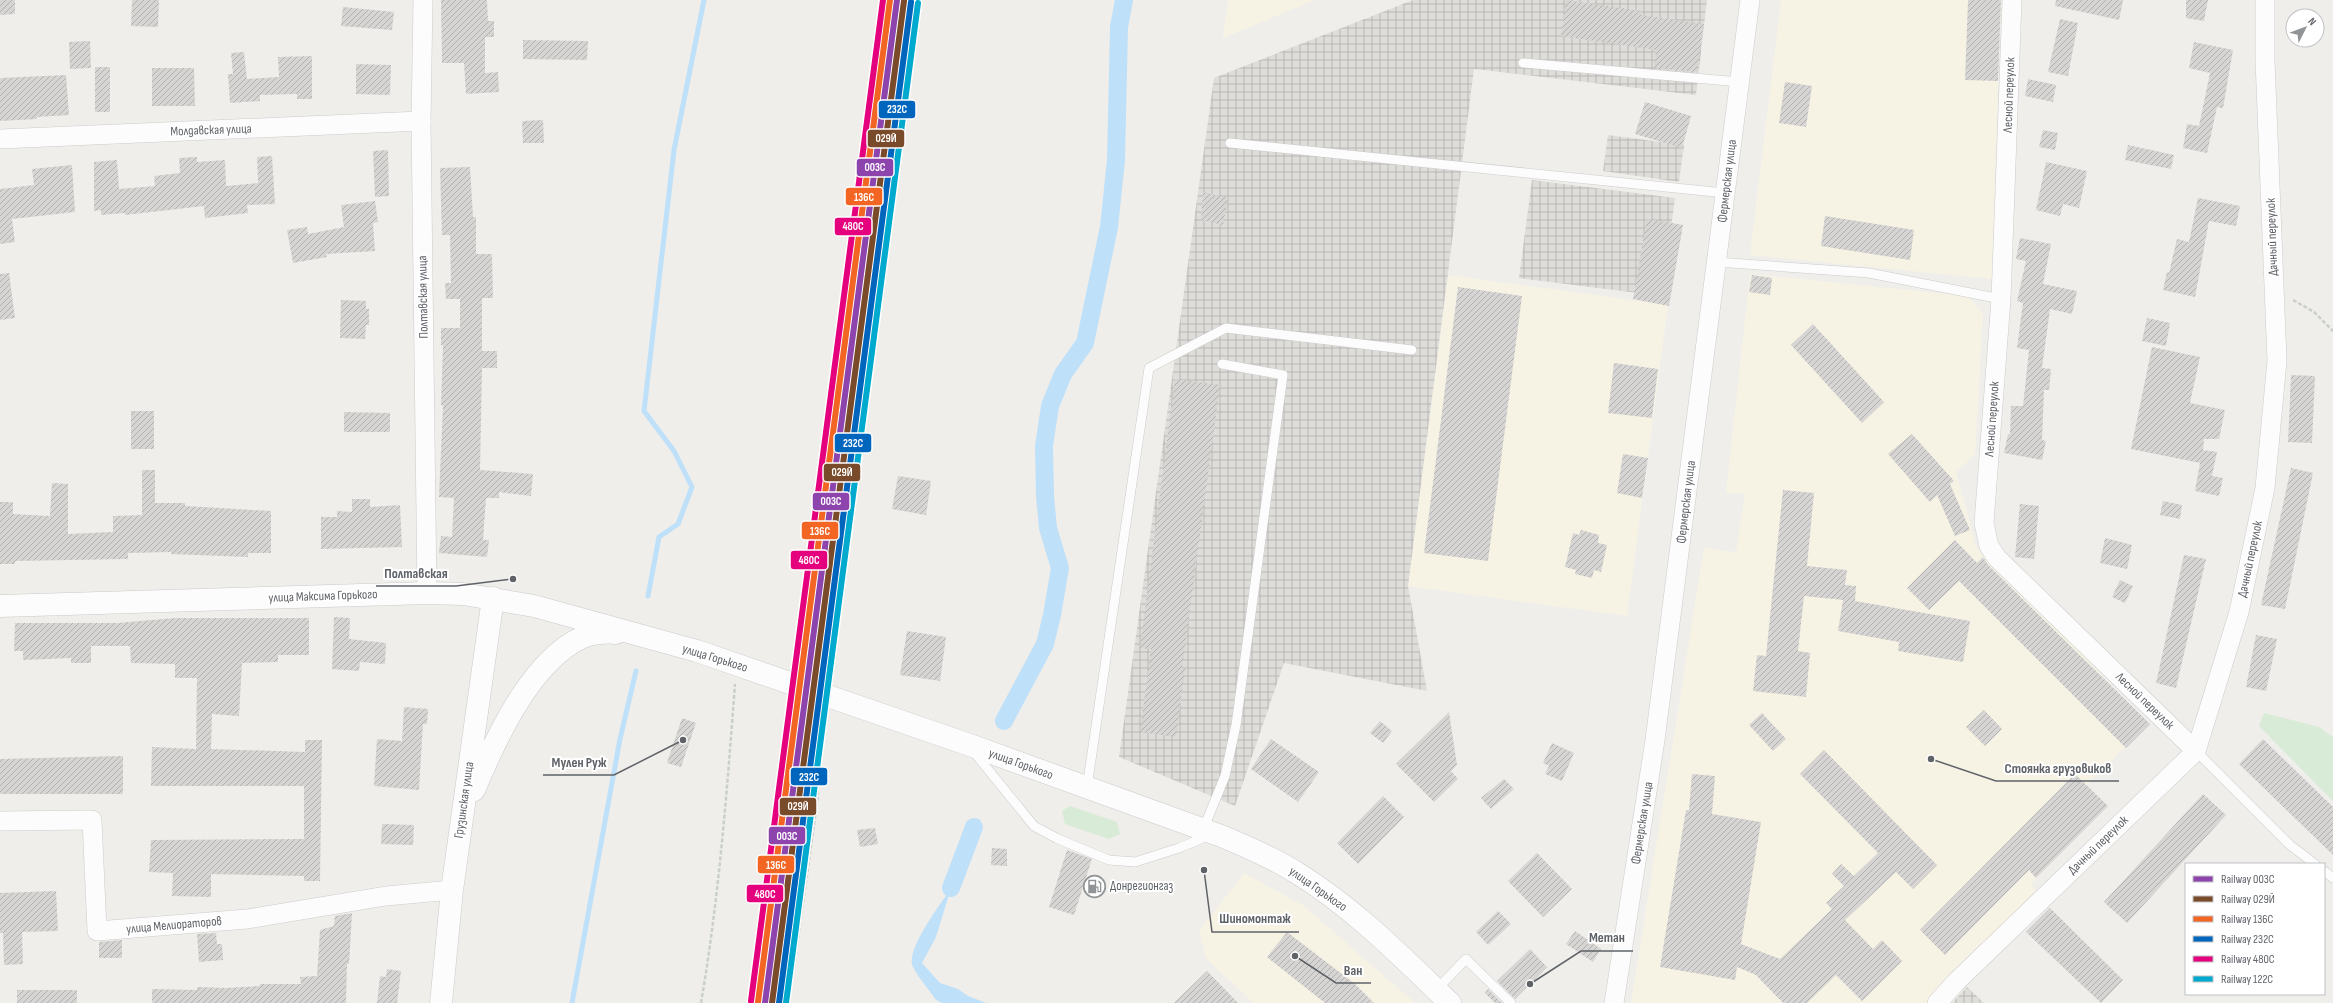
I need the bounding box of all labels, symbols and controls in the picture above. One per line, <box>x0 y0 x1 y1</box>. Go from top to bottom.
north arrow <box>2285 8 2325 48</box>
text: N <box>2305 15 2319 28</box>
street label: Лесной переулок <box>2000 57 2018 134</box>
line badge: 232C <box>878 100 916 119</box>
text: 232C <box>887 103 907 116</box>
street label: Молдавская улица <box>170 121 252 139</box>
line badge: 029Й <box>867 129 905 148</box>
text: 029Й <box>875 132 897 145</box>
street label: Фермерская улица <box>1714 139 1740 223</box>
line badge: 003С <box>856 158 894 177</box>
text: 003С <box>864 161 886 174</box>
line badge: 136С <box>845 187 883 206</box>
text: 136С <box>854 191 874 204</box>
street label: Дачный переулок <box>2263 198 2281 276</box>
line badge: 480С <box>834 217 872 236</box>
text: 480С <box>842 220 864 233</box>
street label: Полтавская улица <box>414 255 432 339</box>
street label: Лесной переулок <box>1981 381 2003 458</box>
line badge: 232C <box>834 433 872 453</box>
text: 232C <box>843 437 863 450</box>
street label: Фермерская улица <box>1673 460 1699 544</box>
line badge: 029Й <box>823 463 861 482</box>
text: 029Й <box>831 466 853 479</box>
line badge: 003С <box>812 492 850 511</box>
text: 003С <box>820 495 842 508</box>
street label: Дачный переулок <box>2234 519 2266 599</box>
line badge: 136С <box>801 521 839 540</box>
text: 136С <box>810 525 830 538</box>
line badge: 480С <box>790 550 828 570</box>
text: 480С <box>798 554 820 567</box>
callout: Полтавская <box>376 560 456 586</box>
text: Полтавская <box>384 565 448 582</box>
street label: улица Максима Горького <box>268 586 378 606</box>
street label: улица Горького <box>680 640 750 676</box>
street label: Лесной переулок <box>2112 668 2178 733</box>
street label: улица Горького <box>987 745 1055 783</box>
callout: Мулен Руж <box>543 749 614 775</box>
text: Мулен Руж <box>552 754 607 771</box>
callout: Стоянка грузовиков <box>1996 755 2119 781</box>
text: Стоянка грузовиков <box>2005 760 2111 777</box>
street label: Грузинская улица <box>451 761 477 839</box>
line badge: 232C <box>790 767 828 786</box>
text: 232C <box>799 771 819 784</box>
street label: Фермерская улица <box>1628 781 1656 865</box>
line badge: 029Й <box>779 797 817 816</box>
text: 029Й <box>787 800 809 813</box>
street label: Дачный переулок <box>2064 812 2132 878</box>
line badge: 003С <box>768 826 806 845</box>
text: 003С <box>776 830 798 843</box>
line badge: 136С <box>757 855 795 874</box>
text: 136С <box>766 859 786 872</box>
street label: улица Горького <box>1286 863 1350 915</box>
legend <box>2185 863 2325 995</box>
text: Railway 003С <box>2221 872 2275 887</box>
fuel station icon: Донрегионгаз <box>1081 873 1107 899</box>
place label: Донрегионгаз <box>1110 878 1174 894</box>
line badge: 480С <box>746 884 784 903</box>
text: 480С <box>754 888 776 901</box>
text: Railway 029Й <box>2221 892 2275 907</box>
callout: Шиномонтаж <box>1212 906 1299 932</box>
text: Шиномонтаж <box>1219 910 1291 927</box>
text: Railway 136С <box>2221 912 2274 927</box>
street label: улица Мелиораторов <box>125 913 223 937</box>
callout: Метан <box>1581 925 1633 951</box>
text: Метан <box>1589 929 1625 946</box>
text: Railway 232C <box>2221 932 2274 947</box>
text: Railway 480С <box>2221 952 2275 967</box>
callout: Ван <box>1336 957 1371 983</box>
text: Ван <box>1344 962 1362 979</box>
text: Railway 122С <box>2221 972 2273 987</box>

